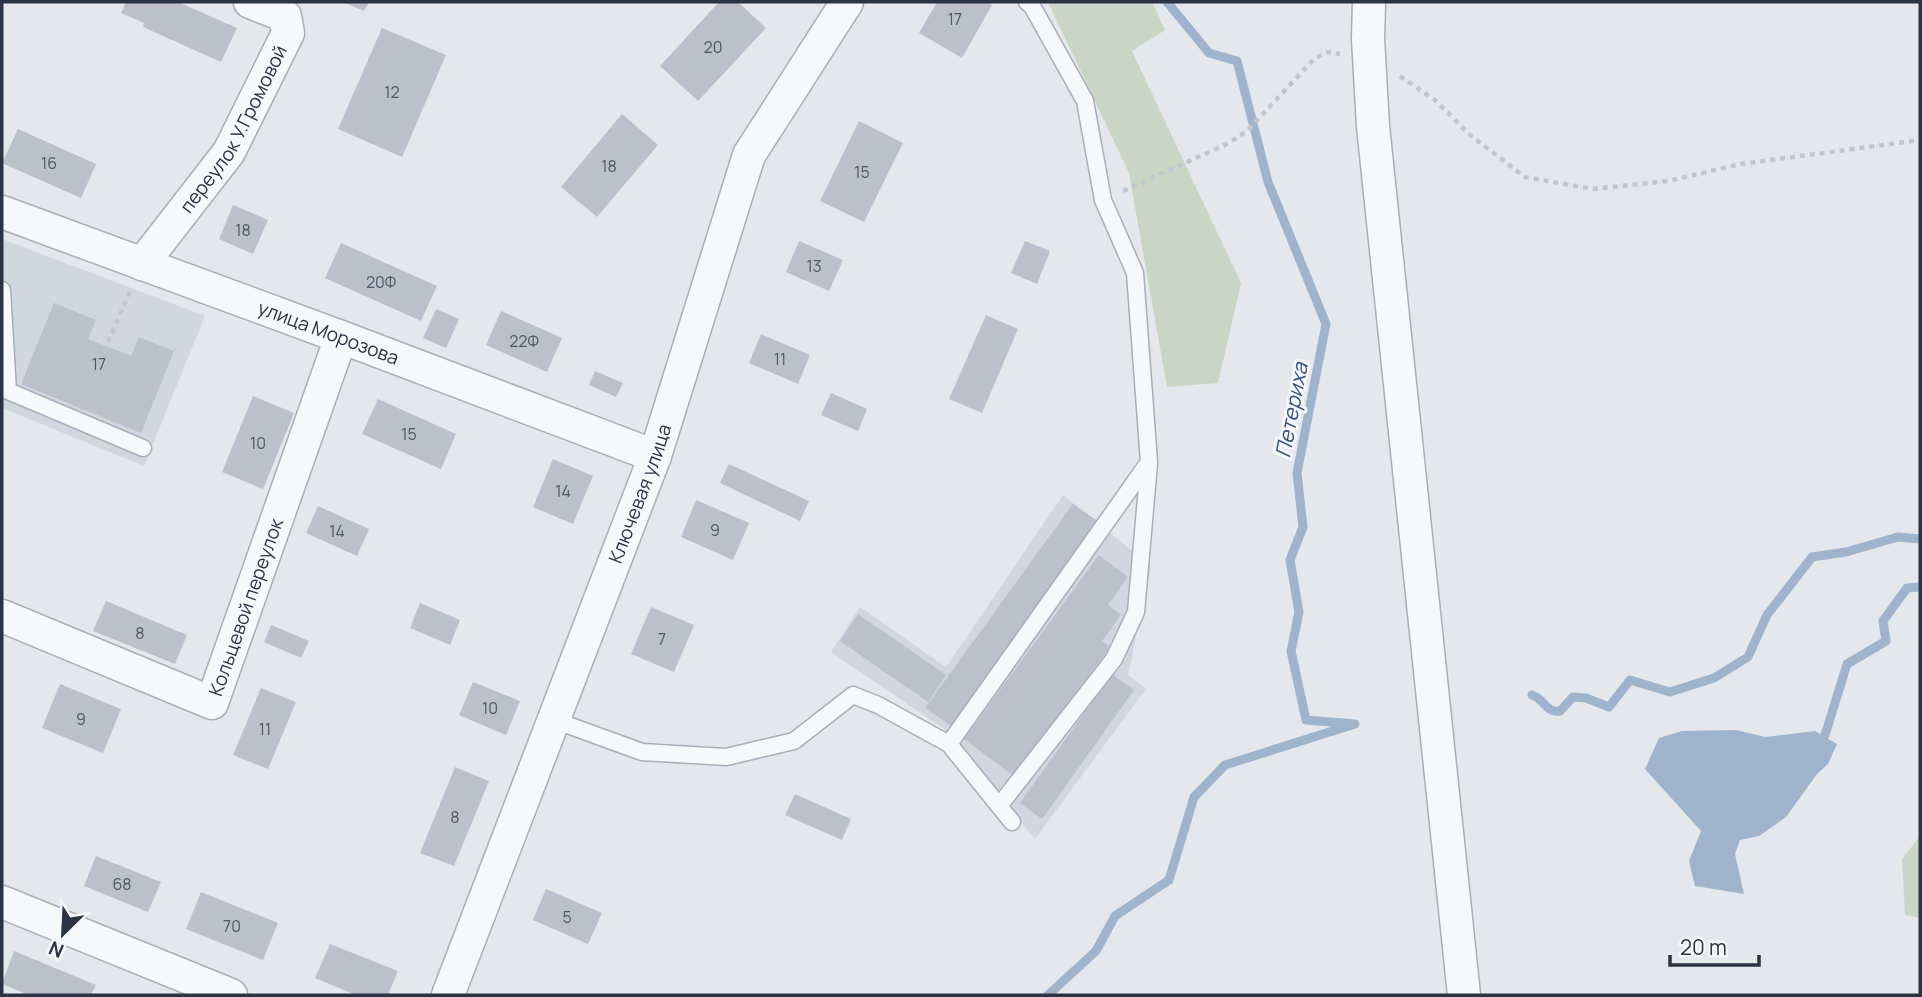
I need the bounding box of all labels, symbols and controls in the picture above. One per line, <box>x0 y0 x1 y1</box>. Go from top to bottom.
house number: 17 <box>948 8 962 30</box>
house number: 20 <box>704 36 722 58</box>
street label: переулок У.Громовой <box>174 41 293 218</box>
house number: 12 <box>384 81 400 103</box>
house number: 16 <box>41 152 57 174</box>
house number: 18 <box>601 155 617 177</box>
house number: 15 <box>854 161 870 183</box>
house number: 18 <box>235 219 251 241</box>
house number: 13 <box>806 255 822 277</box>
house number: 20Ф <box>366 271 396 293</box>
street label: улица Морозова <box>254 294 403 371</box>
house number: 22Ф <box>509 330 539 352</box>
house number: 11 <box>774 348 786 370</box>
house number: 17 <box>92 353 106 375</box>
water label: Петериха <box>1268 359 1314 460</box>
street label: Ключевая улица <box>602 421 677 567</box>
house number: 15 <box>401 423 417 445</box>
house number: 10 <box>250 432 266 454</box>
house number: 14 <box>555 480 571 502</box>
street label: Кольцевой переулок <box>202 514 289 700</box>
house number: 9 <box>710 519 720 541</box>
house number: 14 <box>329 520 345 542</box>
house number: 8 <box>135 622 145 644</box>
house number: 7 <box>658 628 666 650</box>
house number: 10 <box>482 697 498 719</box>
house number: 9 <box>76 708 86 730</box>
house number: 11 <box>259 718 271 740</box>
house number: 8 <box>450 806 460 828</box>
house number: 68 <box>112 873 132 895</box>
north arrow <box>28 899 98 969</box>
house number: 5 <box>562 906 572 928</box>
house number: 70 <box>223 915 241 937</box>
scale bar <box>1670 923 1759 967</box>
text: 20 m <box>1680 933 1727 961</box>
text: N <box>45 935 68 964</box>

